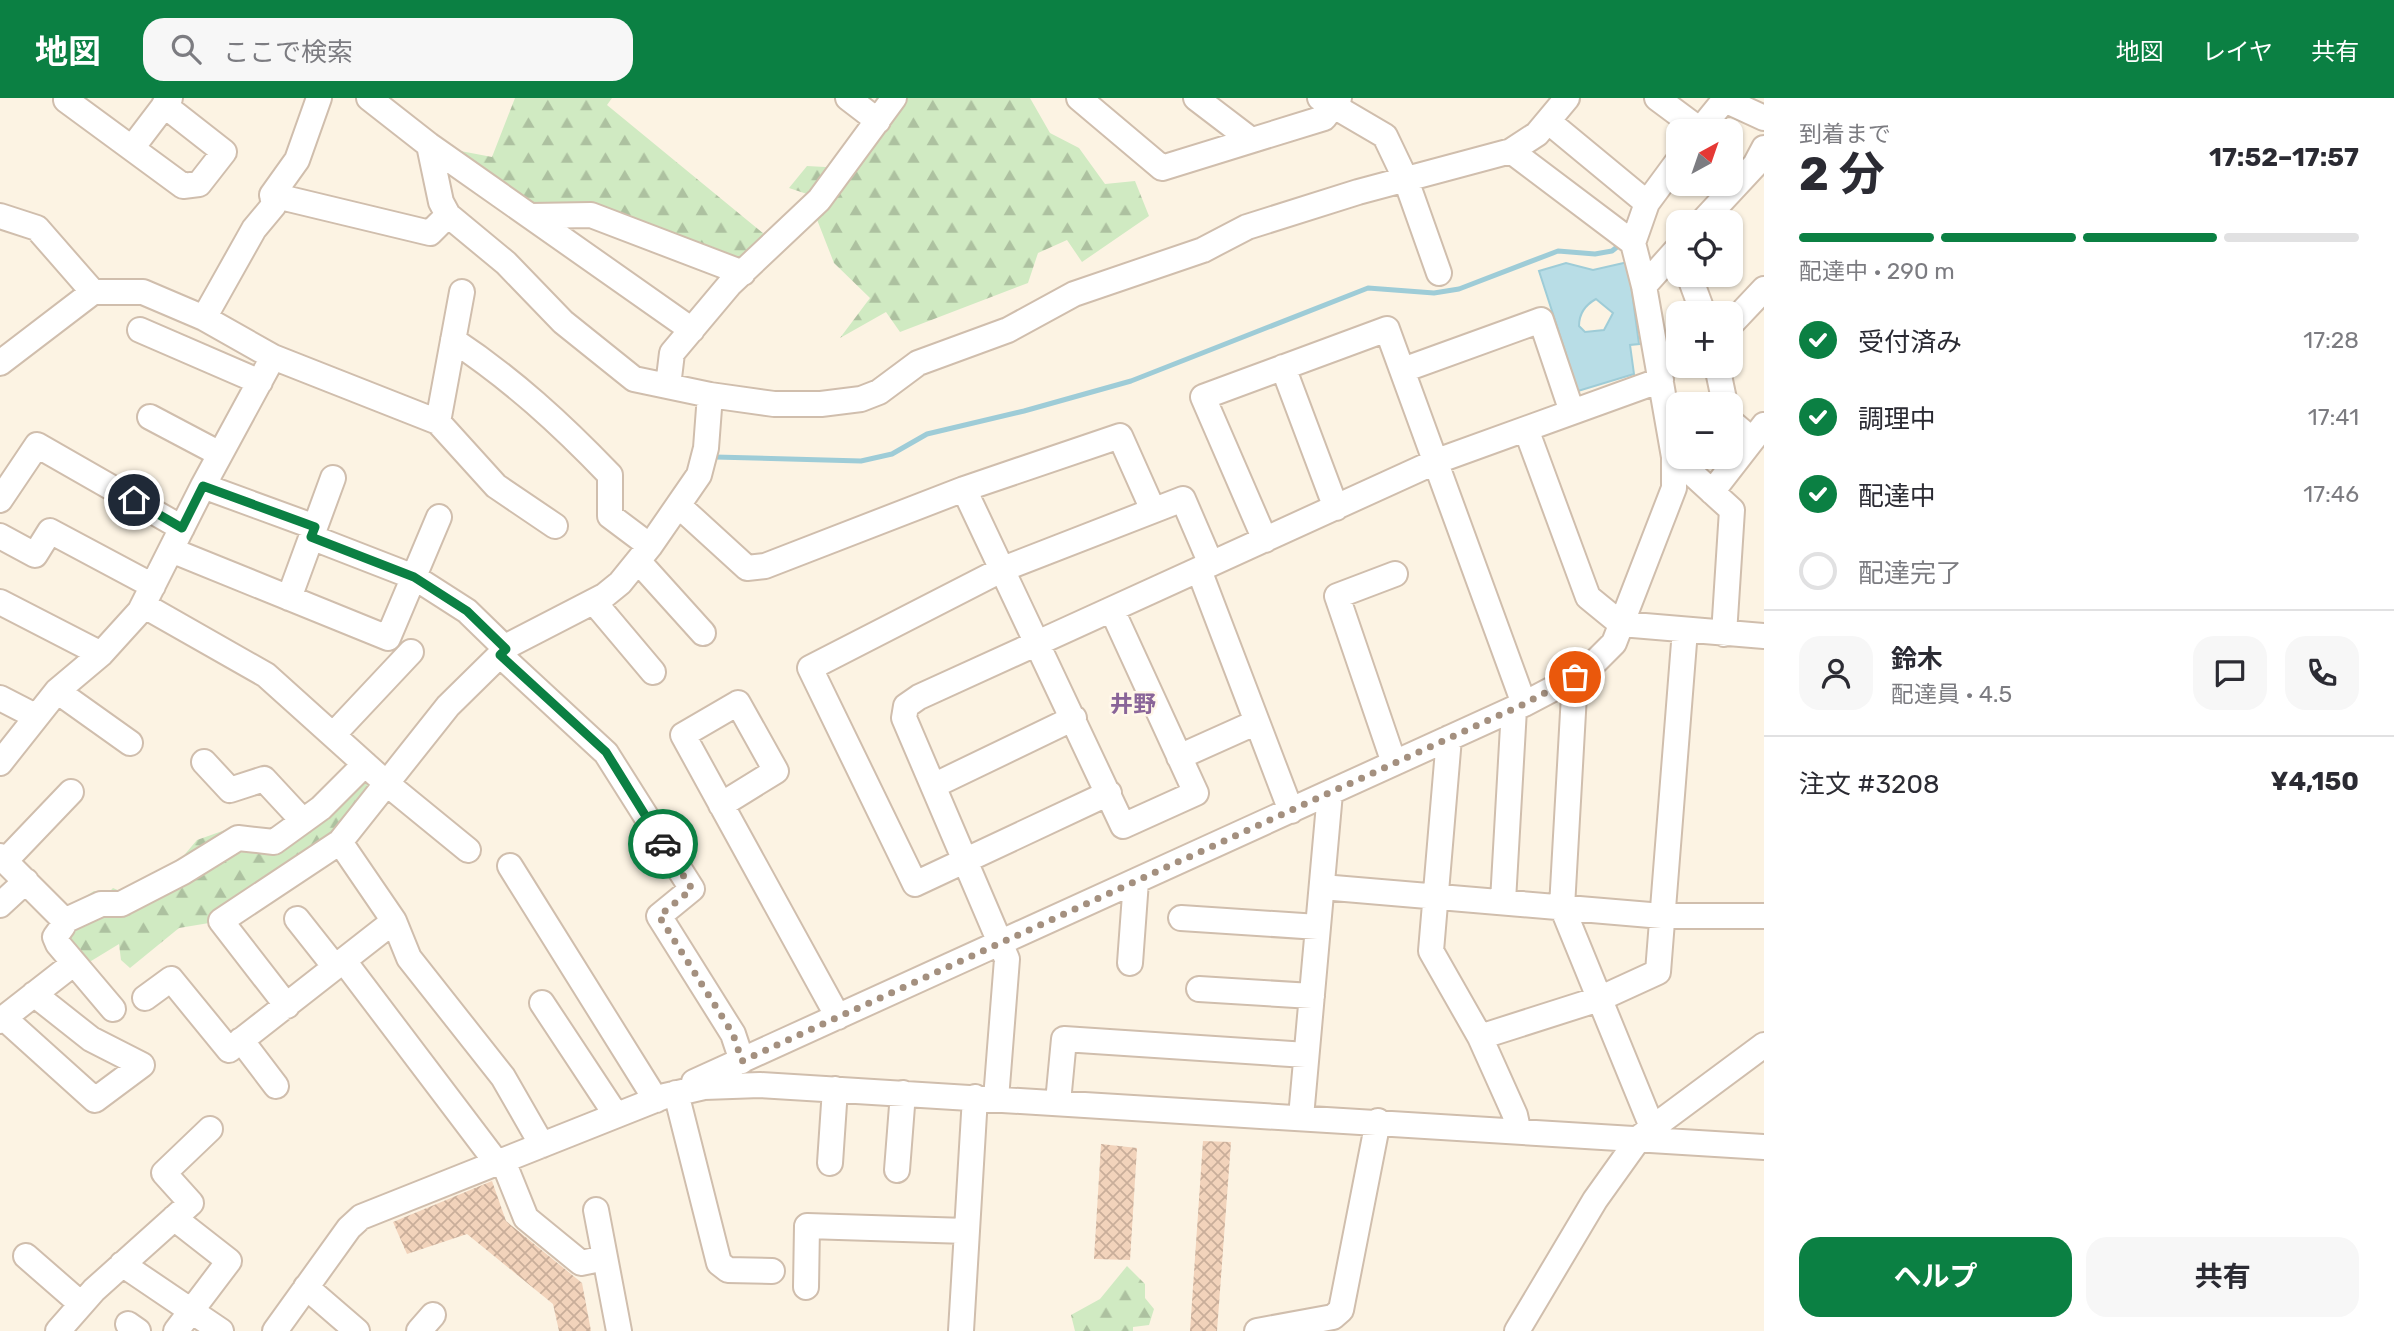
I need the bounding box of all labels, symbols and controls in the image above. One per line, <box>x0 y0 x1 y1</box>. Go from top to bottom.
search box <box>143 18 633 81</box>
icon: search <box>167 30 205 68</box>
text: 地図 <box>35 32 101 71</box>
text: ここで検索 <box>223 37 353 68</box>
text: 地図 <box>2116 38 2164 66</box>
text: レイヤ <box>2202 38 2273 66</box>
text: 共有 <box>2311 38 2359 66</box>
north arrow <box>1666 119 1743 196</box>
map controls <box>1666 119 1743 469</box>
text: 到着まで <box>1799 120 1891 148</box>
text: 17:52–17:57 <box>2209 142 2359 173</box>
text: 2 分 <box>1799 147 1885 202</box>
button: locate <box>1666 210 1743 287</box>
text: 配達中 · 290 m <box>1799 257 1955 285</box>
button: + <box>1666 301 1743 378</box>
icon: check <box>1799 321 1837 359</box>
text: 17:28 <box>2303 326 2359 354</box>
text: 受付済み <box>1858 327 1962 358</box>
button: − <box>1666 392 1743 469</box>
icon: check <box>1799 398 1837 436</box>
text: 17:41 <box>2308 403 2359 431</box>
text: 調理中 <box>1858 404 1936 435</box>
pin <box>104 470 164 530</box>
icon: check <box>1799 475 1837 513</box>
text: 17:46 <box>2303 480 2359 508</box>
icon: home <box>115 481 153 519</box>
text: 配達中 <box>1858 481 1936 512</box>
text: 配達完了 <box>1858 558 1962 589</box>
button: person <box>1799 636 1873 710</box>
button: chat <box>2193 636 2267 710</box>
button: phone <box>2285 636 2359 710</box>
text: 鈴木 <box>1891 644 1943 675</box>
pin <box>1545 647 1605 707</box>
icon: bag <box>1556 658 1594 696</box>
text: 配達員 · 4.5 <box>1891 680 2012 708</box>
district label: 井野 <box>1110 690 1156 718</box>
text: ¥4,150 <box>2271 766 2359 797</box>
text: 注文 #3208 <box>1799 769 1939 800</box>
courier <box>628 809 698 879</box>
icon: car <box>644 825 682 863</box>
button: ヘルプ <box>1799 1237 2072 1317</box>
button: 共有 <box>2086 1237 2359 1317</box>

